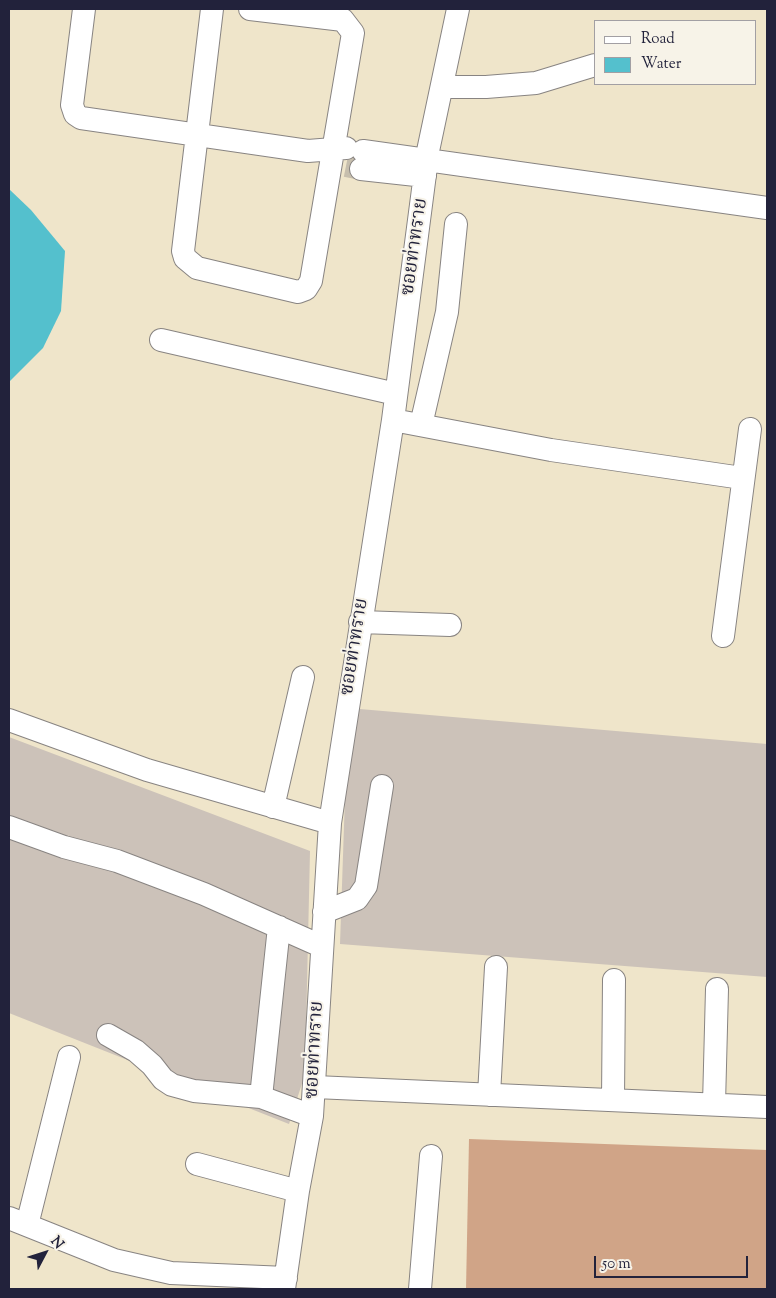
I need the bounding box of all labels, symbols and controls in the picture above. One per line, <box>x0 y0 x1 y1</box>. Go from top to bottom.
legend <box>594 20 756 85</box>
text: Road <box>641 29 675 50</box>
text: Water <box>641 54 681 75</box>
street label: ซอยท่าทราย <box>398 197 434 297</box>
street label: ซอยท่าทราย <box>337 597 375 697</box>
street label: ซอยท่าทราย <box>302 1000 330 1100</box>
north arrow <box>20 1228 70 1278</box>
text: N <box>45 1233 68 1254</box>
scale bar <box>596 1246 750 1278</box>
text: 50 m <box>602 1254 631 1275</box>

